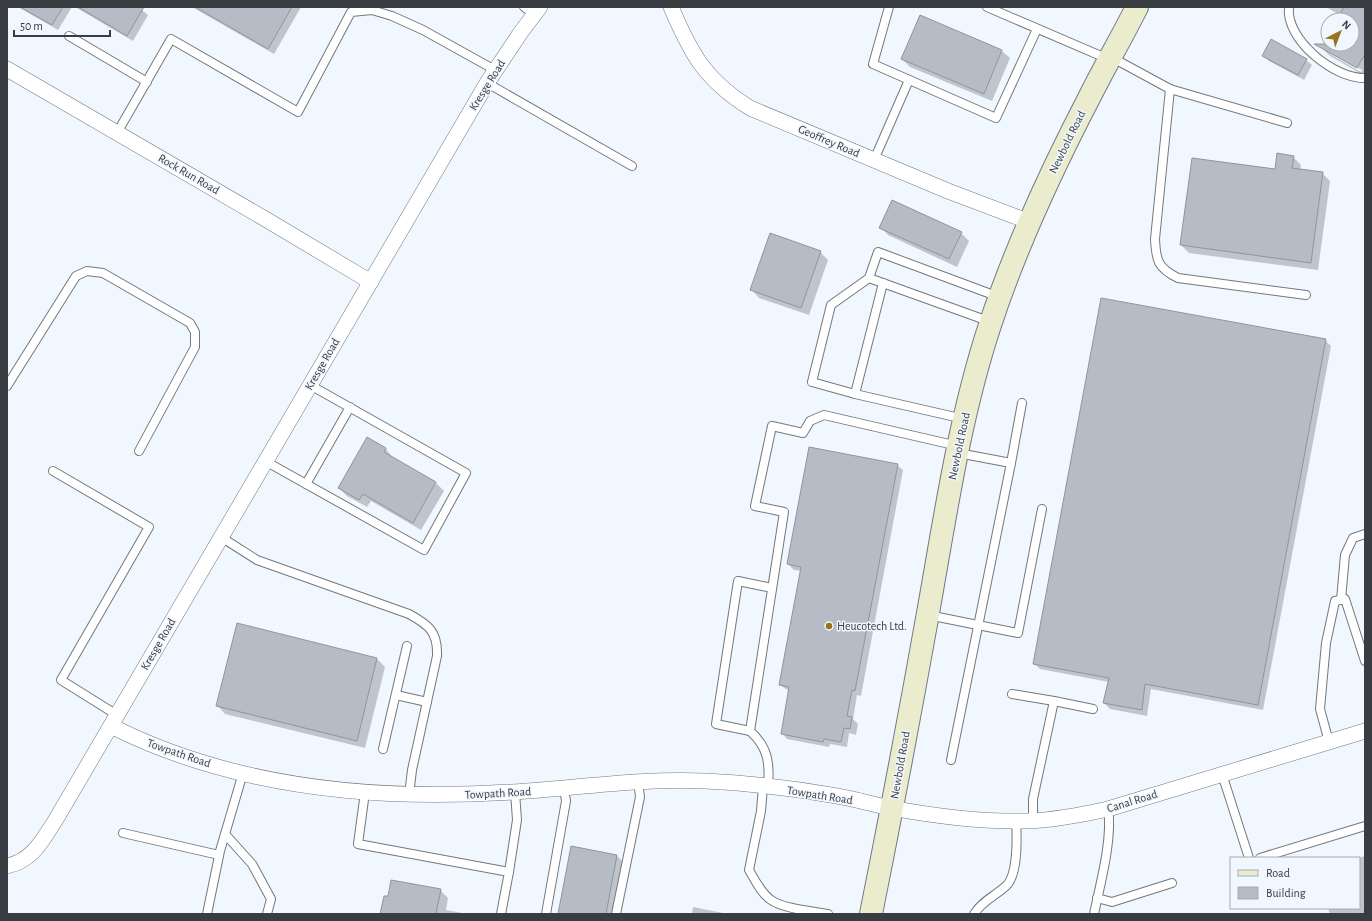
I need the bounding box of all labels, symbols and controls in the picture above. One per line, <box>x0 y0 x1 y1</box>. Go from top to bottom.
scale bar <box>14 12 110 38</box>
north arrow <box>1320 12 1360 52</box>
text: N <box>1340 18 1353 32</box>
text: 50 m <box>20 20 43 32</box>
street label: Kresge Road <box>467 57 507 113</box>
street label: Newbold Road <box>1047 109 1087 175</box>
street label: Geoffrey Road <box>796 123 862 160</box>
street label: Rock Run Road <box>156 152 222 196</box>
street label: Kresge Road <box>302 336 342 392</box>
street label: Newbold Road <box>946 411 972 481</box>
street label: Kresge Road <box>138 616 178 672</box>
place label: Heucotech Ltd. <box>837 620 907 632</box>
marker: Heucotech Ltd. <box>824 621 834 631</box>
street label: Newbold Road <box>888 730 912 800</box>
street label: Towpath Road <box>146 737 212 769</box>
street label: Towpath Road <box>786 784 854 806</box>
street label: Towpath Road <box>464 785 532 801</box>
street label: Canal Road <box>1105 788 1159 814</box>
legend <box>1230 857 1360 909</box>
text: Road <box>1266 867 1290 879</box>
text: Building <box>1266 887 1306 899</box>

